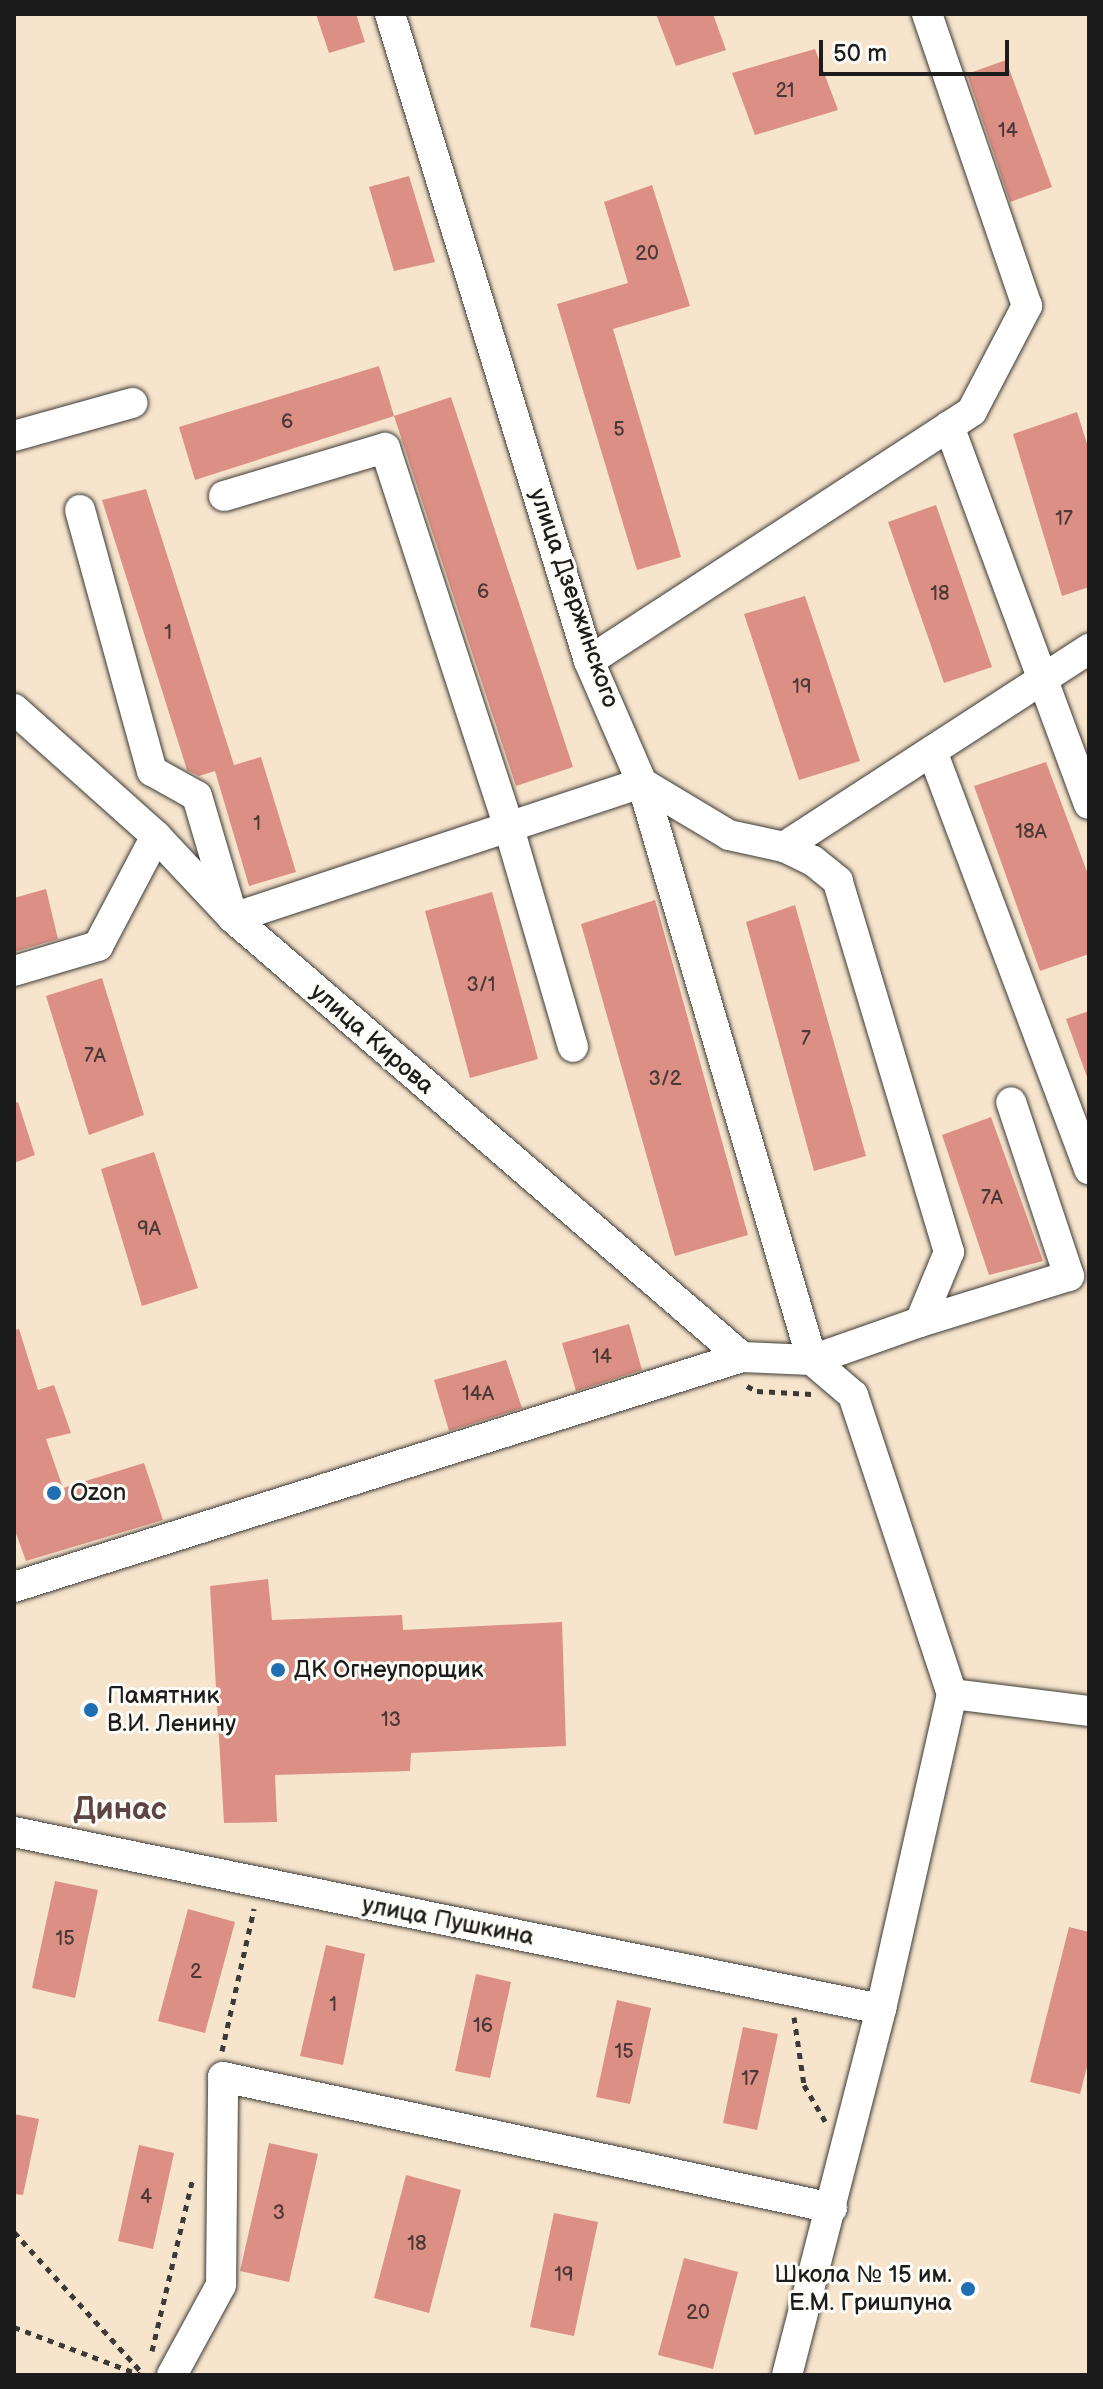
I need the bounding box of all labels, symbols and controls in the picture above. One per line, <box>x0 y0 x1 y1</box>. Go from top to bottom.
scale bar <box>823 24 1013 74</box>
text: 50 m <box>833 39 887 68</box>
house number: 21 <box>775 79 795 103</box>
house number: 14 <box>998 119 1018 143</box>
house number: 20 <box>635 242 659 266</box>
house number: 6 <box>281 410 293 434</box>
house number: 5 <box>613 418 625 442</box>
street label: улица Дзержинского <box>523 485 625 711</box>
house number: 17 <box>1055 507 1073 531</box>
house number: 6 <box>477 580 489 604</box>
house number: 18 <box>930 582 950 606</box>
house number: 1 <box>164 621 172 645</box>
house number: 19 <box>792 675 812 699</box>
house number: 1 <box>253 812 261 836</box>
house number: 18А <box>1015 820 1047 844</box>
house number: 3/1 <box>466 973 496 997</box>
street label: улица Кирова <box>304 977 440 1101</box>
house number: 7 <box>801 1027 811 1051</box>
house number: 7А <box>84 1044 106 1068</box>
house number: 3/2 <box>648 1067 682 1091</box>
house number: 7А <box>981 1186 1003 1210</box>
house number: 9А <box>137 1217 161 1241</box>
house number: 14 <box>592 1345 612 1369</box>
house number: 14А <box>462 1382 494 1406</box>
place label: Ozon <box>70 1479 126 1507</box>
marker: Ozon <box>45 1484 63 1502</box>
place label: ДК Огнеупорщик <box>294 1656 483 1684</box>
marker: ДК Огнеупорщик <box>269 1661 287 1679</box>
place label: Памятник В.И. Ленину <box>107 1682 236 1738</box>
marker: Памятник В.И. Ленину <box>82 1701 100 1719</box>
house number: 13 <box>381 1708 401 1732</box>
district label: Динас <box>73 1791 167 1829</box>
street label: улица Пушкина <box>360 1890 536 1952</box>
house number: 15 <box>55 1927 75 1951</box>
house number: 2 <box>190 1960 202 1984</box>
house number: 1 <box>329 1993 337 2017</box>
house number: 16 <box>473 2014 493 2038</box>
house number: 15 <box>614 2040 634 2064</box>
house number: 17 <box>741 2067 759 2091</box>
house number: 4 <box>140 2185 152 2209</box>
house number: 3 <box>273 2201 285 2225</box>
house number: 18 <box>407 2232 427 2256</box>
place label: Школа № 15 им. Е.М. Гришпуна <box>774 2261 952 2317</box>
house number: 19 <box>554 2263 574 2287</box>
marker: Школа № 15 им. Е.М. Гришпуна <box>959 2280 977 2298</box>
house number: 20 <box>686 2301 710 2325</box>

